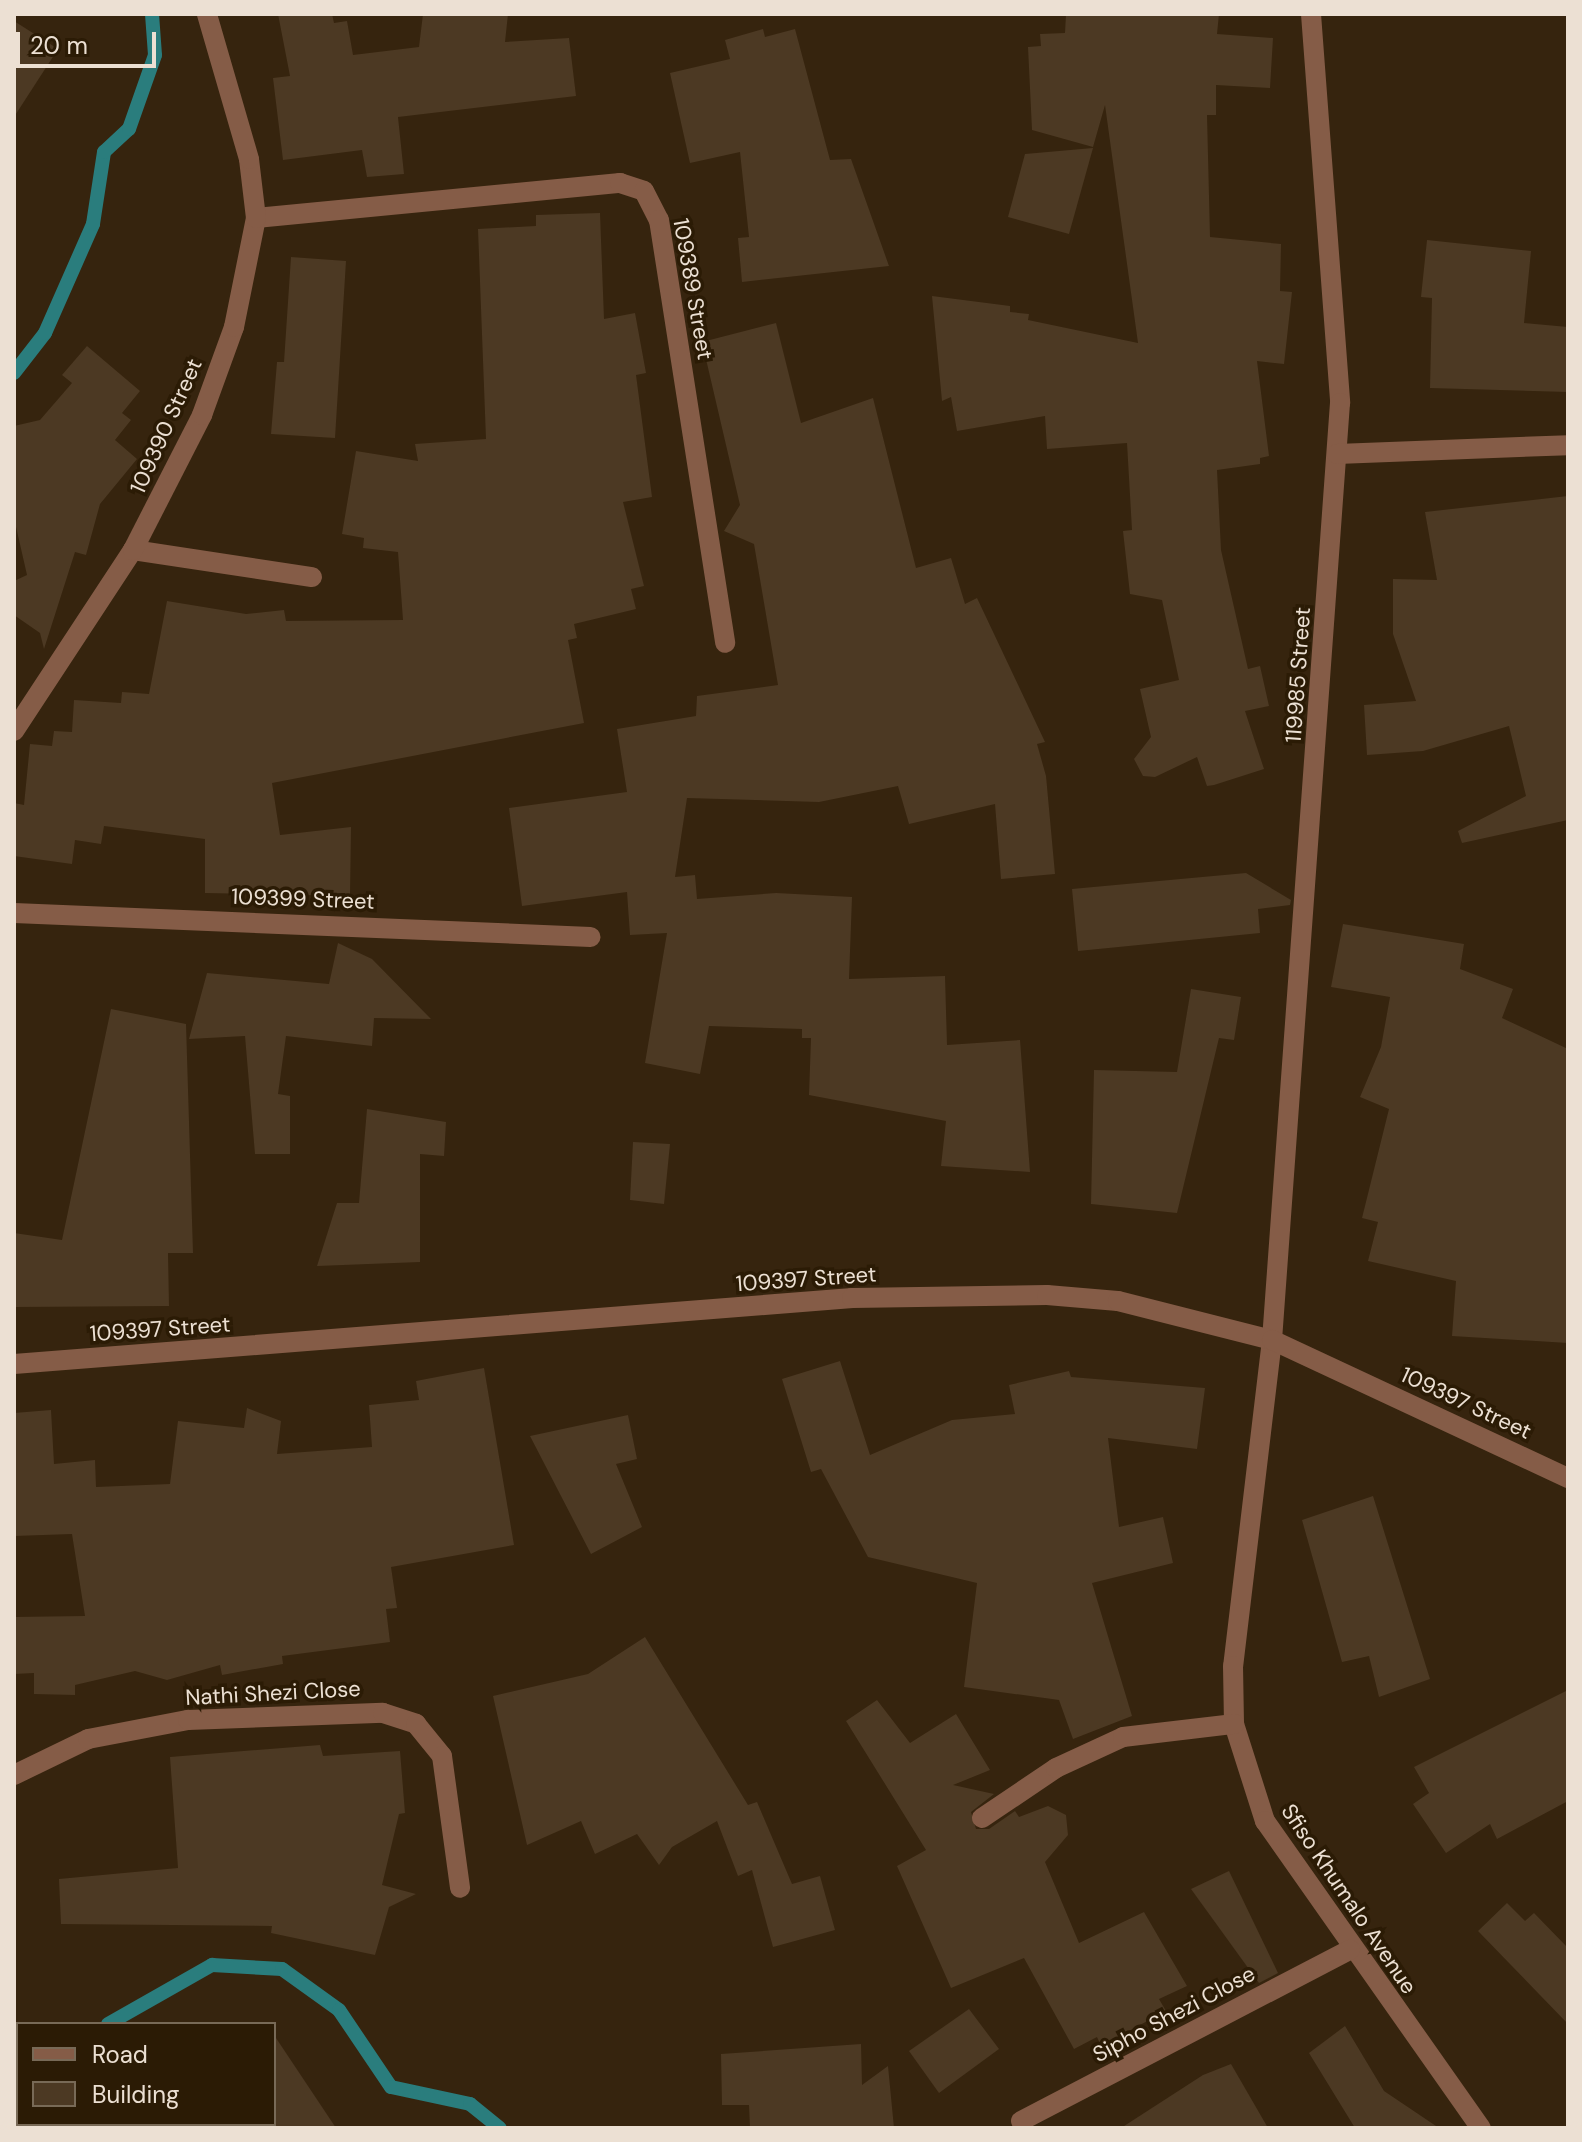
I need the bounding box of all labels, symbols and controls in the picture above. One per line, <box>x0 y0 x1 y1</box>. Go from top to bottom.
scale bar <box>20 16 160 66</box>
text: 20 m <box>30 30 88 61</box>
street label: 109389 Street <box>668 216 718 362</box>
street label: 109390 Street <box>124 354 208 498</box>
street label: 119985 Street <box>1280 606 1316 744</box>
street label: 109399 Street <box>231 883 375 915</box>
street label: 109397 Street <box>735 1261 877 1297</box>
street label: 109397 Street <box>89 1311 231 1347</box>
street label: 109397 Street <box>1397 1361 1535 1445</box>
street label: Nathi Shezi Close <box>185 1675 361 1711</box>
street label: Sfiso Khumalo Avenue <box>1276 1799 1422 1999</box>
street label: Sipho Shezi Close <box>1088 1960 1260 2068</box>
legend <box>16 2022 276 2126</box>
text: Road <box>92 2039 148 2070</box>
text: Building <box>92 2079 179 2110</box>

